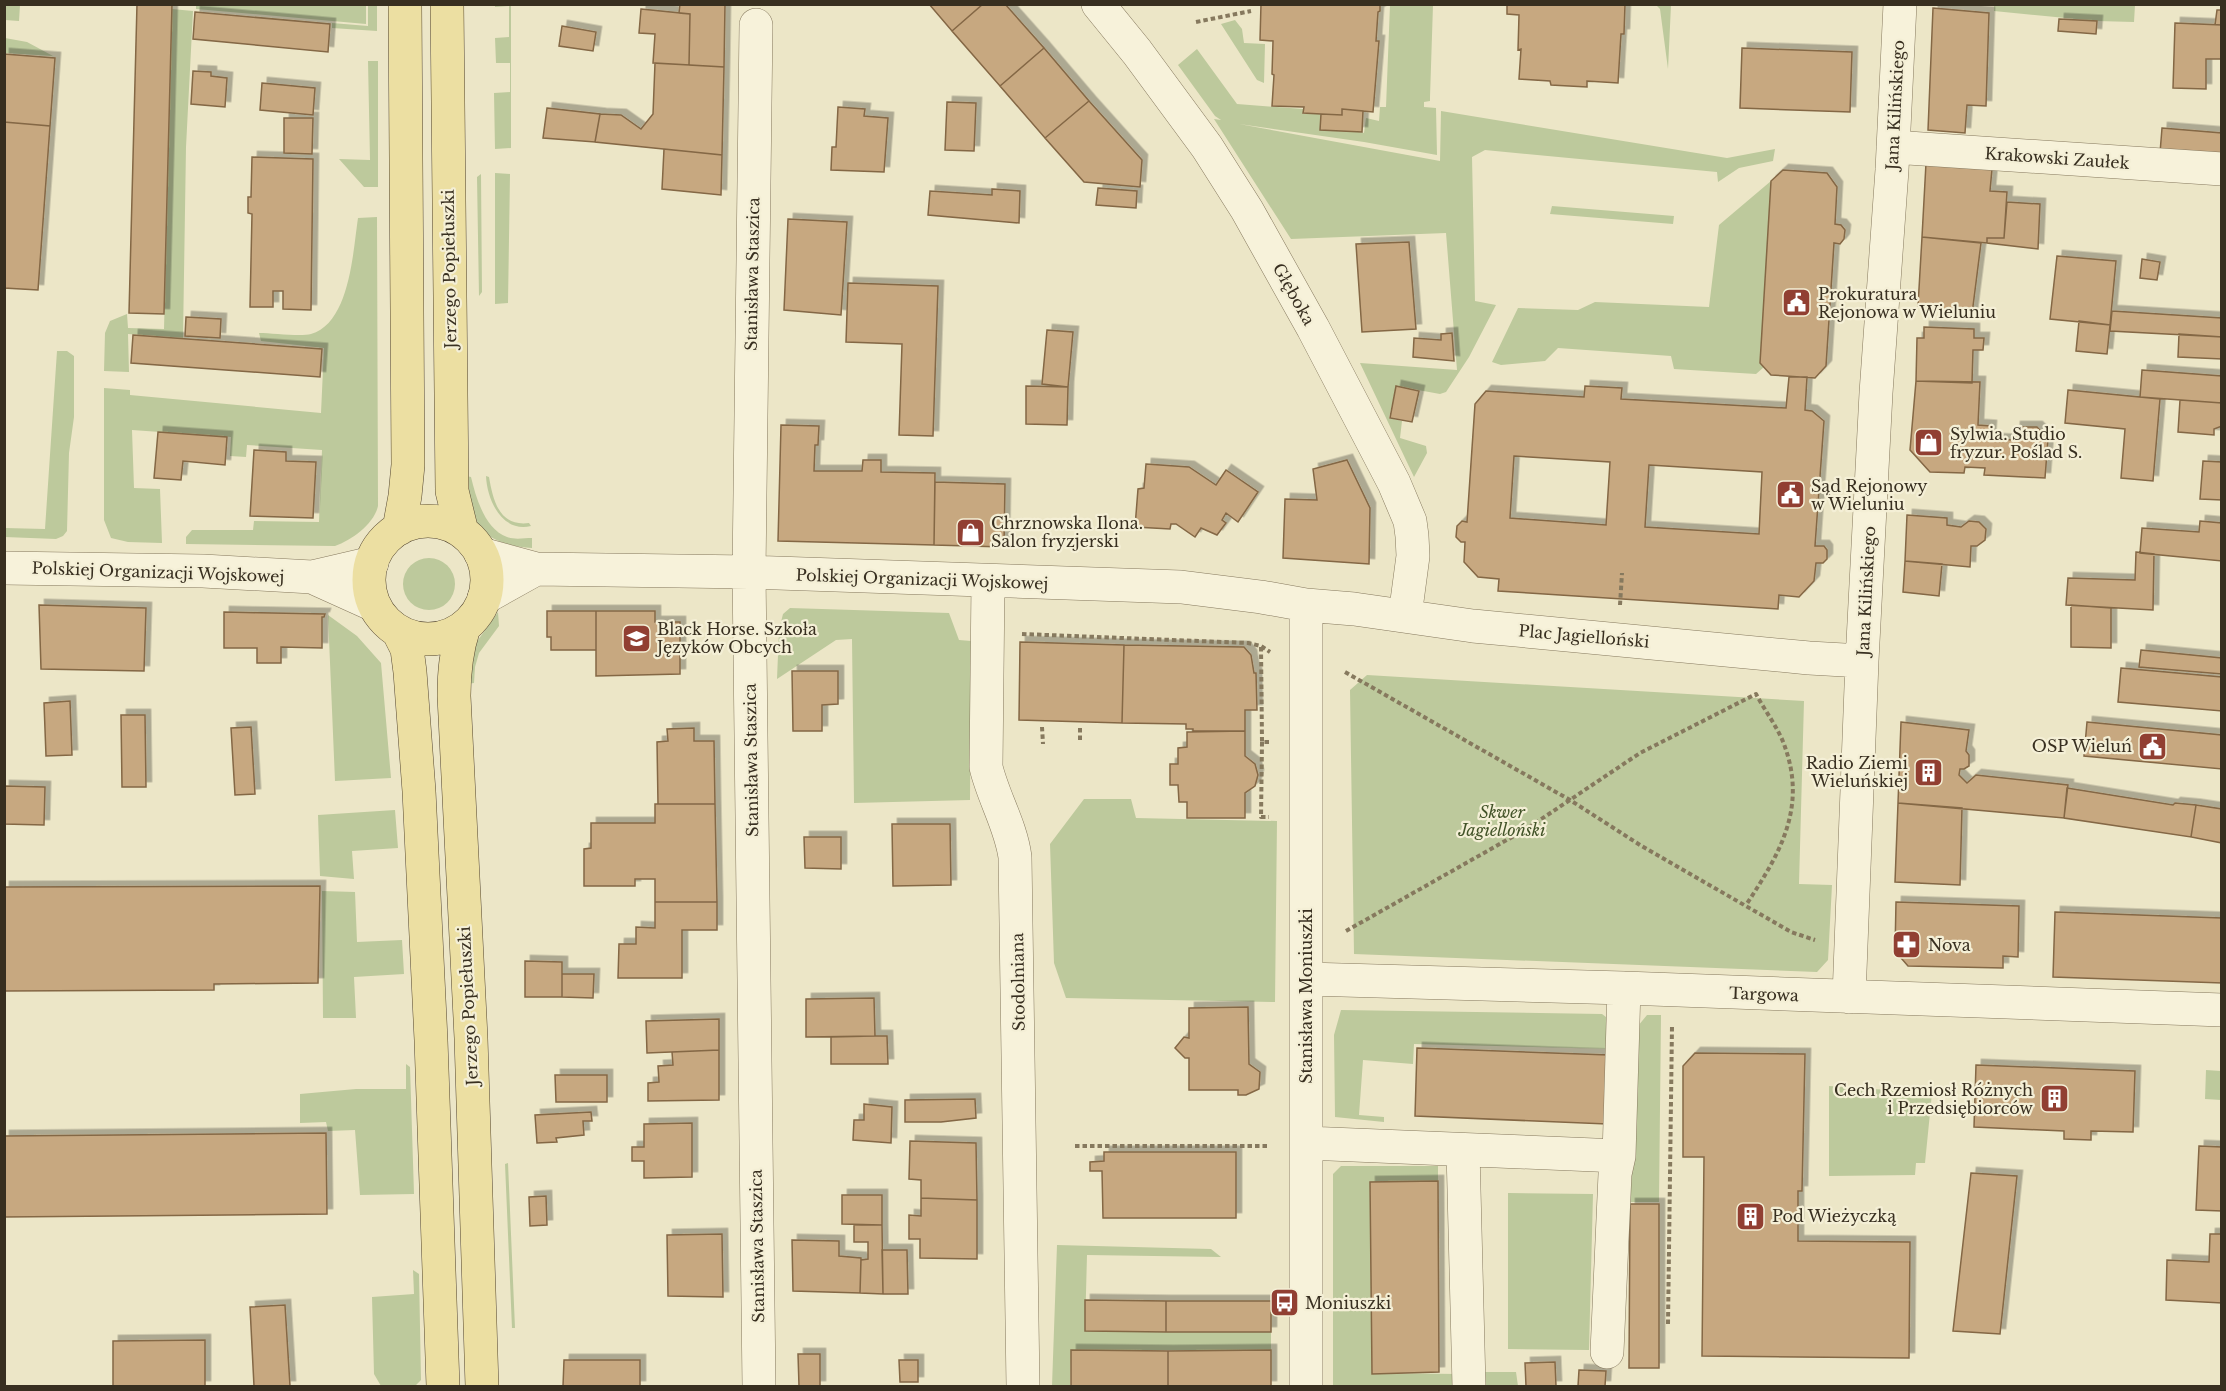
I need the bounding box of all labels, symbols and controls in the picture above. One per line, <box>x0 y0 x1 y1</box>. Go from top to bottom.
street label: Jana Kilińskiego <box>1882 39 1908 173</box>
street label: Krakowski Zaułek <box>1984 143 2130 173</box>
street label: Jerzego Popiełuszki <box>438 189 460 351</box>
street label: Stanisława Staszica <box>741 197 763 351</box>
street label: Głęboka <box>1269 259 1319 329</box>
place label: Prokuratura Rejonowa w Wieluniu <box>1818 284 1996 322</box>
public building icon: Prokuratura Rejonowa w Wieluniu <box>1781 287 1813 319</box>
place label: Sylwia. Studio fryzur. Poślad S. <box>1950 424 2082 462</box>
shop icon: Sylwia. Studio fryzur. Poślad S. <box>1913 427 1945 459</box>
place label: Sąd Rejonowy w Wieluniu <box>1811 476 1928 514</box>
public building icon: Sąd Rejonowy w Wieluniu <box>1774 479 1806 511</box>
place label: Chrznowska Ilona. Salon fryzjerski <box>991 513 1143 551</box>
shop icon: Chrznowska Ilona. Salon fryzjerski <box>954 516 986 548</box>
street label: Jana Kilińskiego <box>1853 525 1879 659</box>
street label: Polskiej Organizacji Wojskowej <box>31 558 285 586</box>
street label: Polskiej Organizacji Wojskowej <box>795 565 1049 593</box>
place label: Black Horse. Szkoła Języków Obcych <box>655 619 817 657</box>
street label: Plac Jagielloński <box>1518 620 1651 652</box>
school or university icon: Black Horse. Szkoła Języków Obcych <box>620 622 652 654</box>
street label: Stanisława Staszica <box>740 683 762 837</box>
public building icon: OSP Wieluń <box>2137 730 2169 762</box>
place label: OSP Wieluń <box>2032 736 2132 756</box>
place label: Radio Ziemi Wieluńskiej <box>1806 753 1909 791</box>
building icon: Radio Ziemi Wieluńskiej <box>1913 756 1945 788</box>
park label: Skwer Jagielloński <box>1458 802 1546 840</box>
street label: Stanisława Moniuszki <box>1296 908 1316 1084</box>
street label: Jerzego Popiełuszki <box>454 925 482 1088</box>
pharmacy icon: Nova <box>1891 929 1923 961</box>
street label: Stodolniana <box>1007 932 1029 1031</box>
place label: Nova <box>1928 935 1971 955</box>
street label: Targowa <box>1729 983 1799 1005</box>
place label: Cech Rzemiosł Różnych i Przedsiębiorców <box>1834 1080 2033 1118</box>
building icon: Cech Rzemiosł Różnych i Przedsiębiorców <box>2038 1083 2070 1115</box>
street label: Stanisława Staszica <box>746 1169 768 1323</box>
building icon: Pod Wieżyczką <box>1735 1200 1767 1232</box>
place label: Pod Wieżyczką <box>1772 1206 1897 1226</box>
bus stop icon: Moniuszki <box>1268 1287 1300 1319</box>
place label: Moniuszki <box>1305 1293 1392 1313</box>

